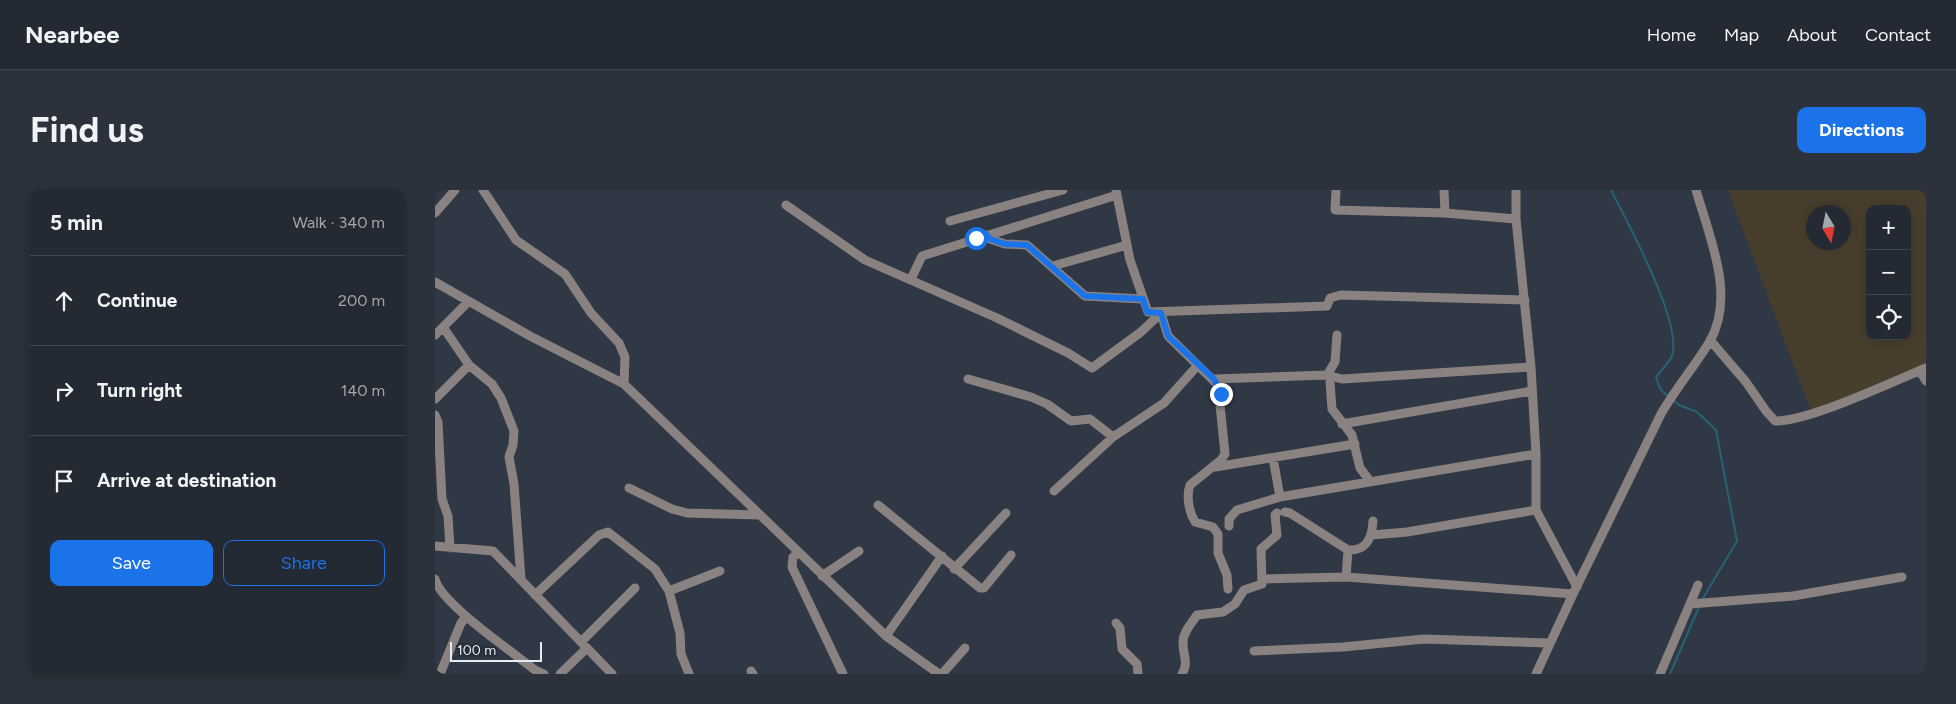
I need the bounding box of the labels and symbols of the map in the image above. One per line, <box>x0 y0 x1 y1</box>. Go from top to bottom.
north arrow <box>1806 205 1851 250</box>
route start <box>965 227 988 250</box>
route end <box>1210 383 1233 406</box>
scale bar <box>450 639 543 662</box>

